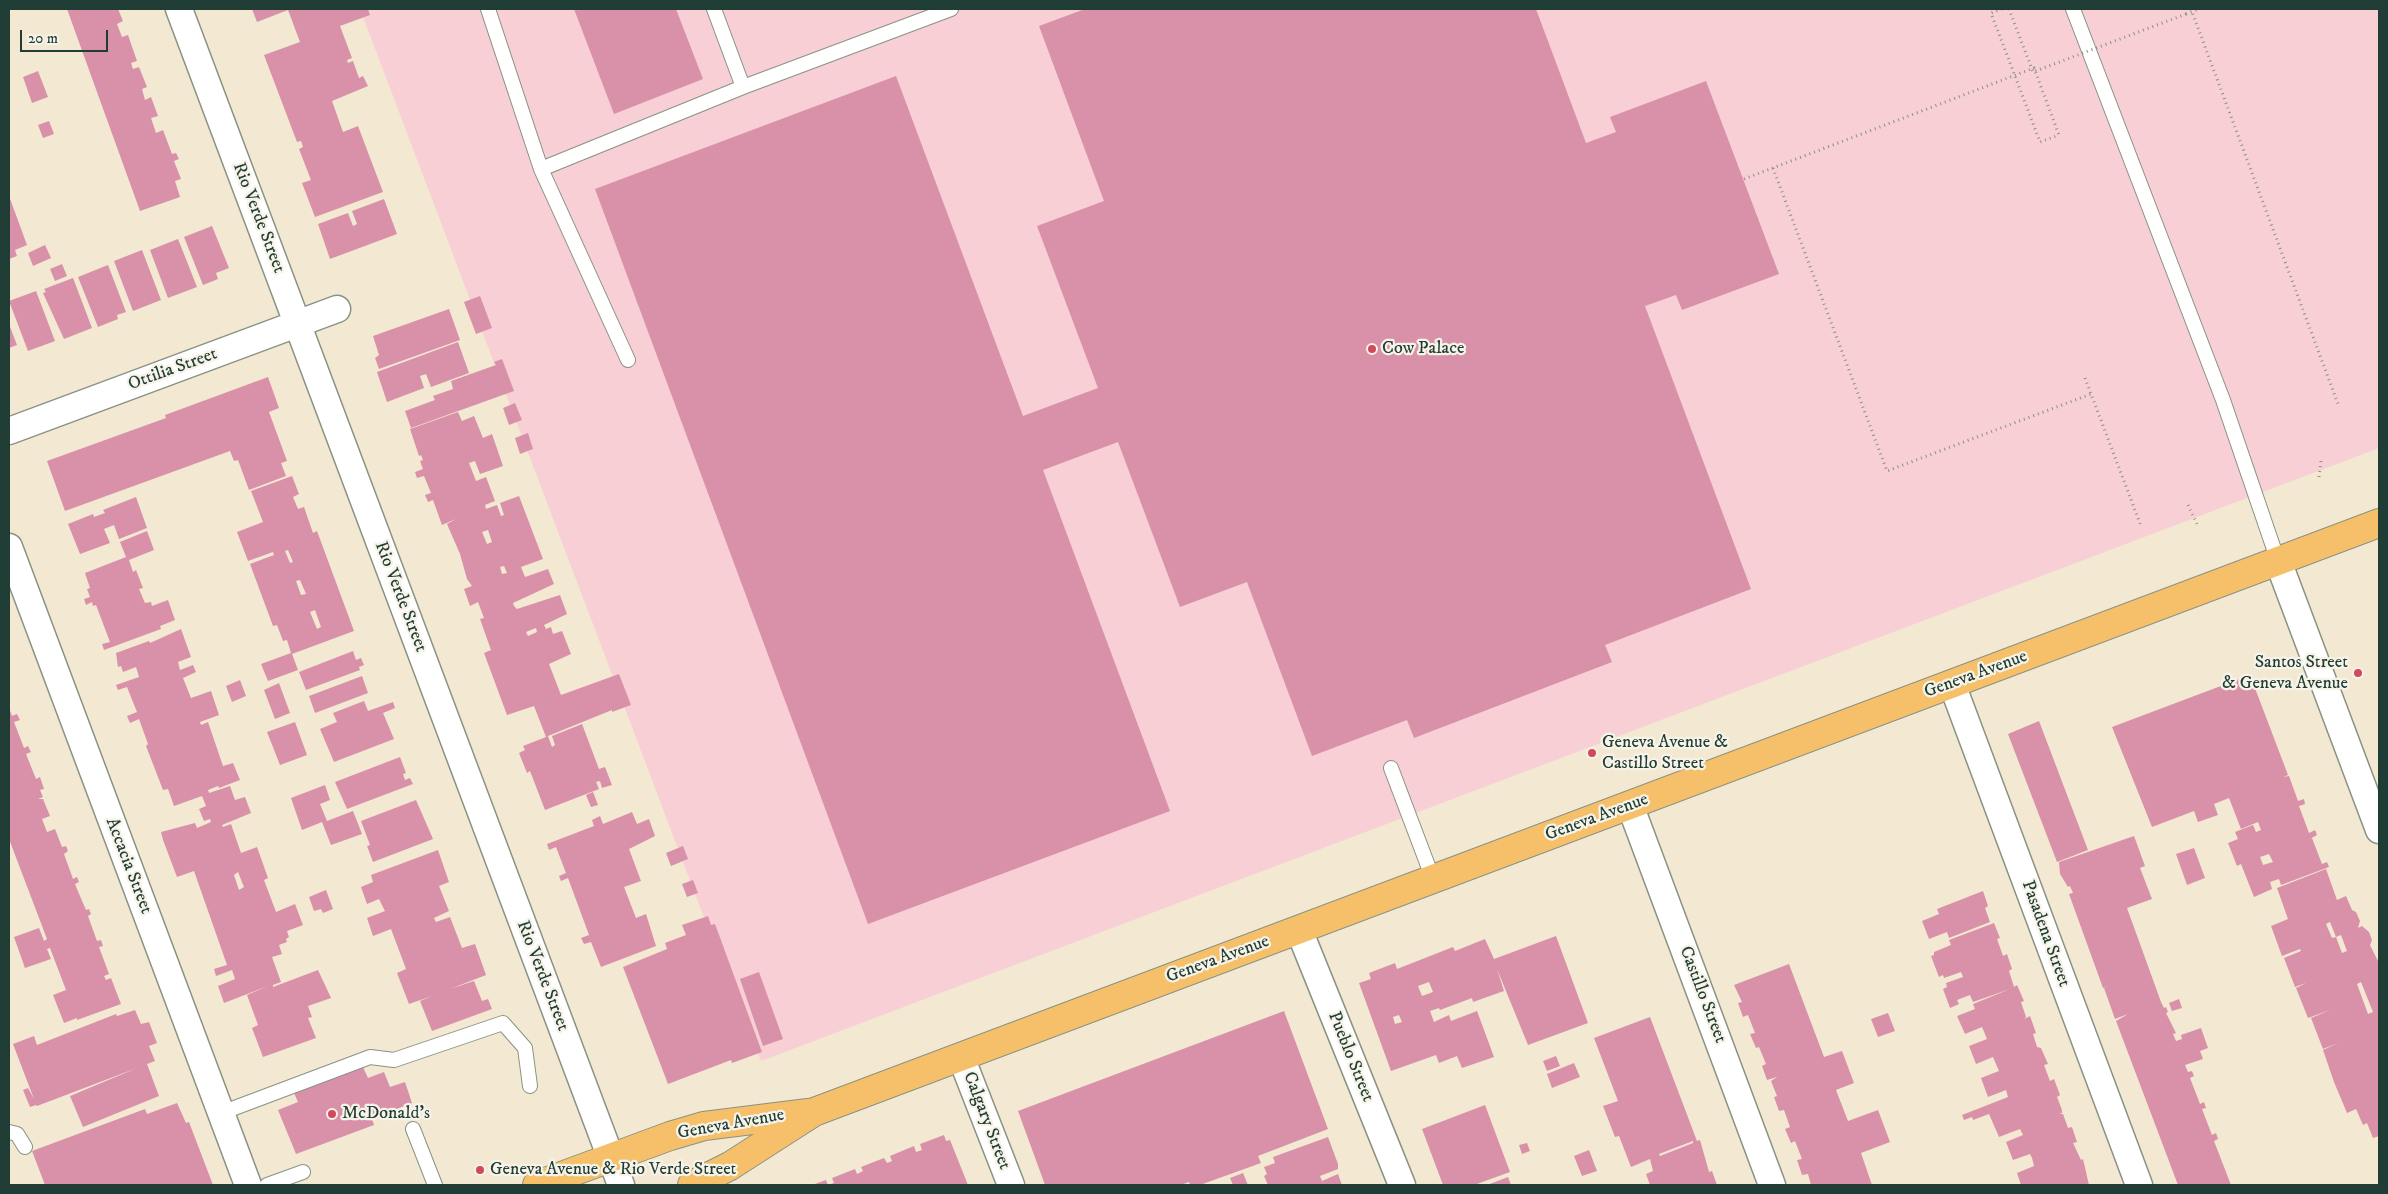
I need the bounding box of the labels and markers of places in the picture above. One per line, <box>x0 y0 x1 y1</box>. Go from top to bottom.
place label: Cow Palace <box>1382 338 1464 360</box>
marker: Cow Palace <box>1366 343 1378 355</box>
place label: Santos Street & Geneva Avenue <box>2222 652 2348 694</box>
marker: Santos Street & Geneva Avenue <box>2352 667 2364 679</box>
place label: Geneva Avenue & Castillo Street <box>1602 732 1728 774</box>
marker: Geneva Avenue & Castillo Street <box>1586 747 1598 759</box>
place label: McDonald's <box>342 1103 430 1125</box>
marker: McDonald's <box>326 1108 338 1120</box>
place label: Geneva Avenue & Rio Verde Street <box>490 1159 736 1181</box>
marker: Geneva Avenue & Rio Verde Street <box>474 1164 486 1176</box>

